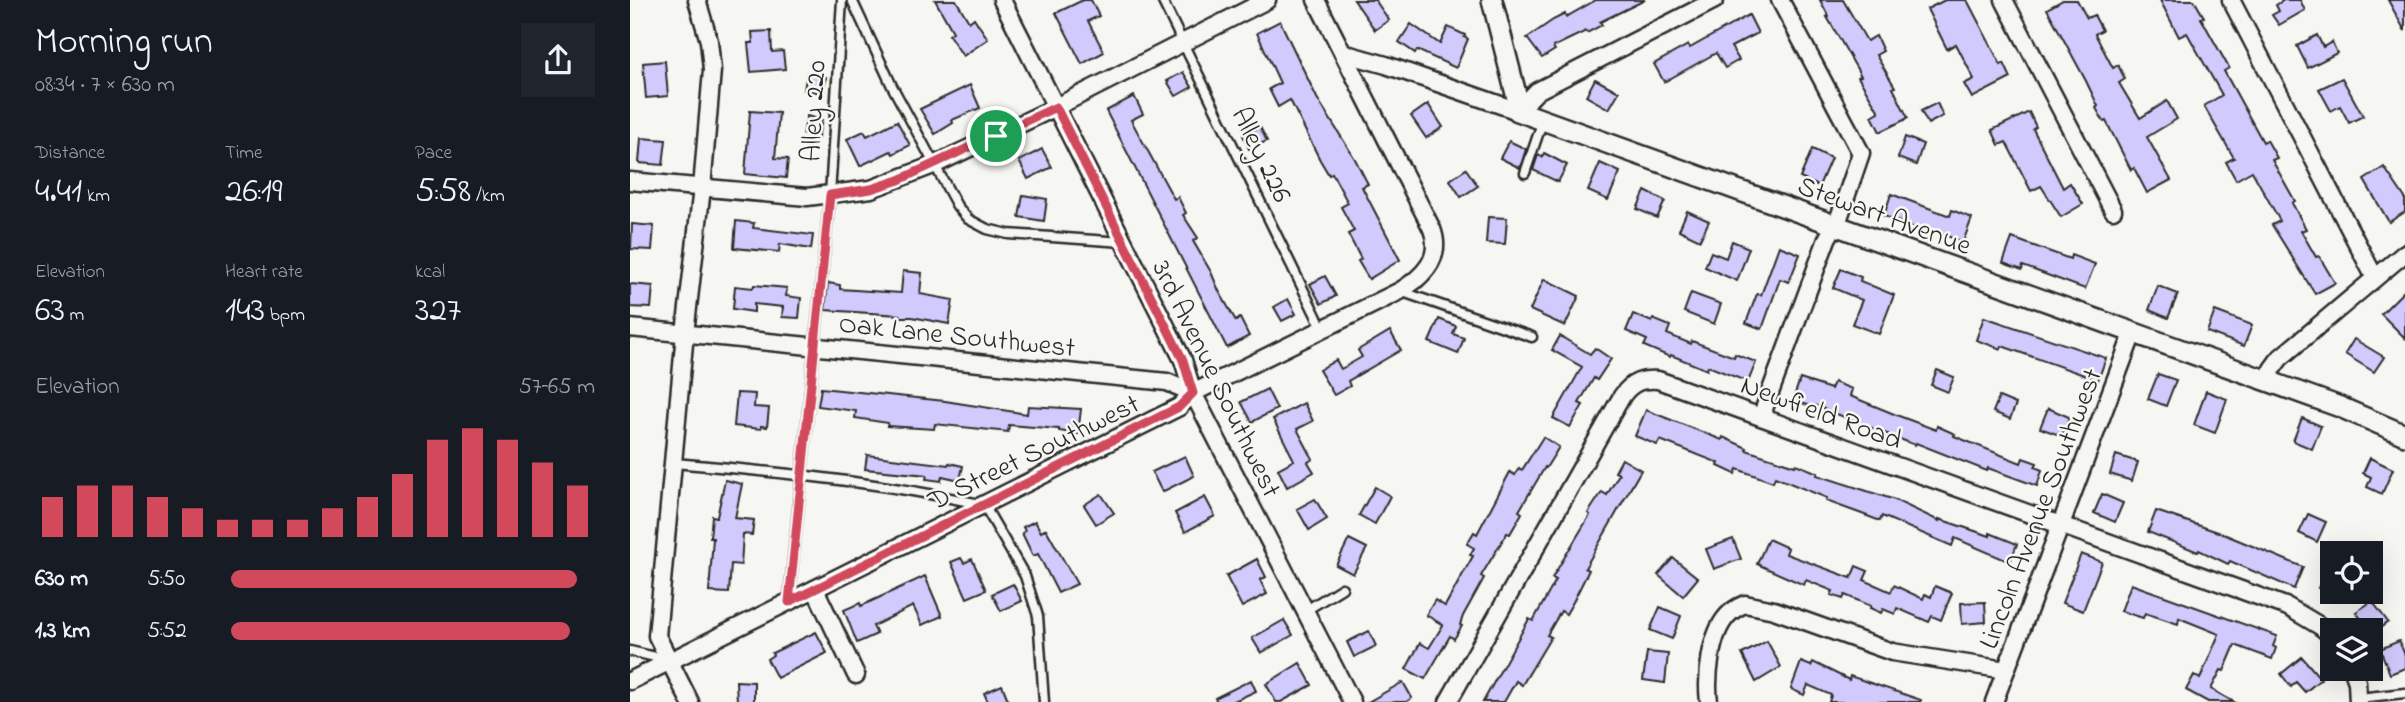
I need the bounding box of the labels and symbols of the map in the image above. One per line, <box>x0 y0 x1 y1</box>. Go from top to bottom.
street label: Alley 220 <box>792 59 839 163</box>
street label: Alley 226 <box>1219 101 1301 210</box>
pin <box>966 106 1026 166</box>
street label: Stewart Avenue <box>1791 167 1977 268</box>
street label: 3rd Avenue Southwest <box>1140 254 1290 505</box>
street label: Oak Lane Southwest <box>836 305 1077 370</box>
street label: Lincoln Avenue Southwest <box>1970 363 2115 655</box>
street label: Newfield Road <box>1735 366 1907 462</box>
street label: D Street Southwest <box>921 385 1147 524</box>

